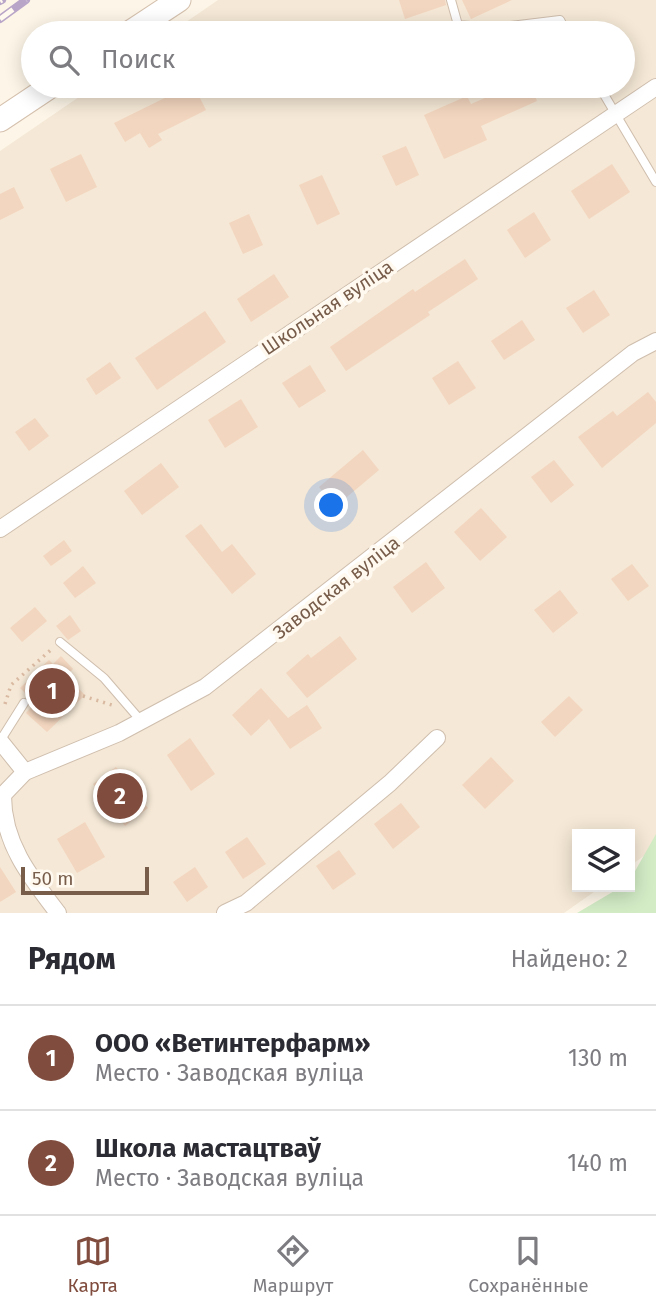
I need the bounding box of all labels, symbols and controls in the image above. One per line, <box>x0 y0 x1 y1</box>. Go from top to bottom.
search box <box>21 21 635 98</box>
icon: search <box>45 41 83 79</box>
text: Поиск <box>101 44 175 75</box>
street label: Школьная вуліца <box>257 255 397 360</box>
your location <box>314 488 348 522</box>
street label: Заводская вуліца <box>268 531 404 644</box>
pin: 1 <box>29 665 75 717</box>
pin: 2 <box>97 770 143 822</box>
map controls <box>572 829 635 892</box>
button: layers <box>572 829 635 892</box>
scale bar <box>21 864 149 896</box>
text: 50 m <box>32 867 73 890</box>
text: Рядом <box>28 941 116 977</box>
text: Найдено: 2 <box>511 945 628 973</box>
text: ООО «Ветинтерфарм» <box>95 1028 371 1059</box>
text: 1 <box>46 1044 56 1072</box>
text: 130 m <box>568 1044 628 1072</box>
text: Место · Заводская вуліца <box>95 1059 364 1087</box>
text: Школа мастацтваў <box>95 1133 321 1164</box>
text: 2 <box>45 1149 57 1177</box>
text: 140 m <box>567 1149 628 1177</box>
text: Место · Заводская вуліца <box>95 1164 364 1192</box>
tab: Карта <box>67 1232 118 1297</box>
tab: Маршрут <box>253 1232 333 1297</box>
tab: Сохранённые <box>468 1232 589 1297</box>

